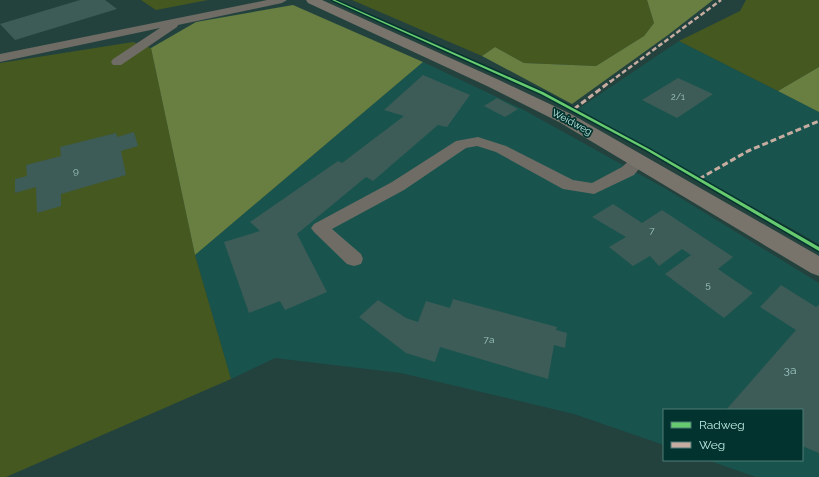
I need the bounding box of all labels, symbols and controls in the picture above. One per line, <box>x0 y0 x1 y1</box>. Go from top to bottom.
house number: 2/1 <box>671 92 685 102</box>
street label: Weidweg <box>550 107 594 137</box>
house number: 9 <box>73 165 79 176</box>
house number: 7 <box>649 225 655 236</box>
house number: 5 <box>705 279 711 290</box>
house number: 7a <box>484 334 494 345</box>
house number: 3a <box>784 363 796 377</box>
legend <box>663 409 803 461</box>
text: Radweg <box>699 418 745 432</box>
text: Weg <box>699 438 725 452</box>

